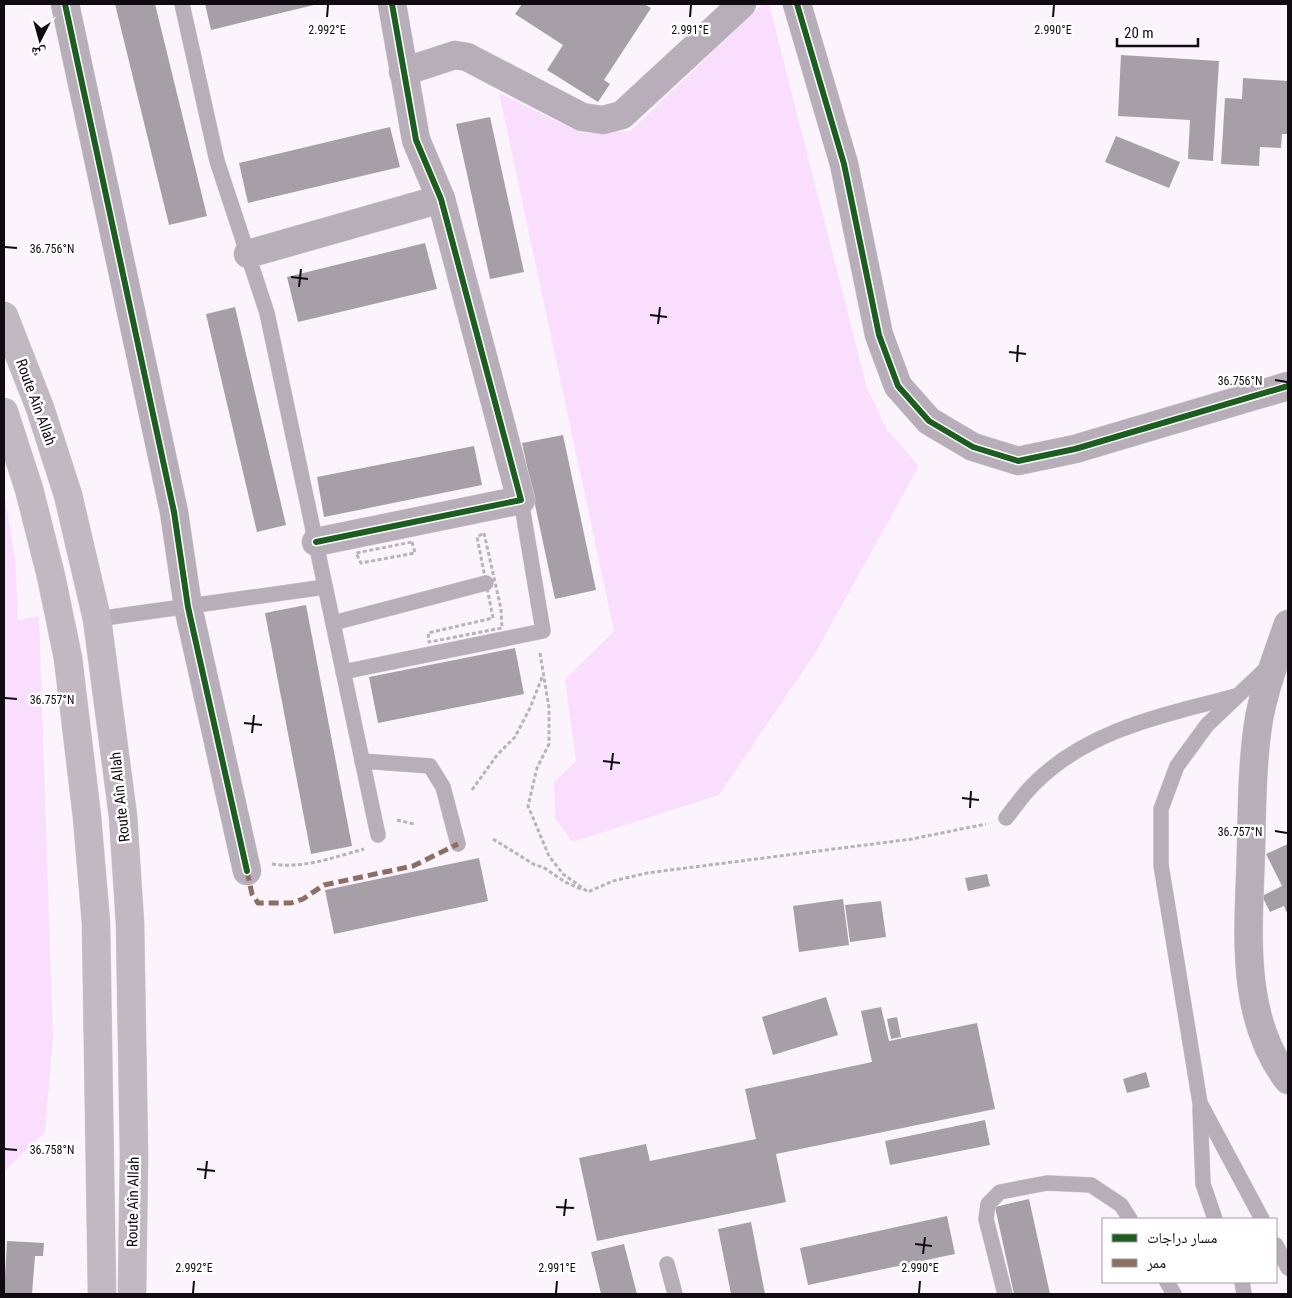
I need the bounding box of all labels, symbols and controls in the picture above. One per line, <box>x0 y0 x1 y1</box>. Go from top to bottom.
north arrow <box>15 15 65 65</box>
scale bar <box>1117 15 1198 47</box>
text: 2.992°E <box>308 23 346 37</box>
text: 2.991°E <box>671 23 709 37</box>
text: 2.990°E <box>1034 23 1072 37</box>
text: 20 m <box>1124 24 1154 42</box>
text: ش <box>30 43 47 62</box>
text: 36.756°N <box>30 242 74 256</box>
street label: Route Aîn Allah <box>12 356 60 448</box>
text: 36.756°N <box>1218 374 1262 388</box>
text: 36.757°N <box>30 693 74 707</box>
street label: Route Aîn Allah <box>106 751 134 843</box>
text: 36.757°N <box>1218 825 1262 839</box>
text: 36.758°N <box>30 1143 74 1157</box>
street label: Route Aîn Allah <box>123 1157 143 1247</box>
legend <box>1102 1218 1277 1283</box>
text: مسار دراجات <box>1147 1229 1217 1247</box>
text: ممر <box>1146 1254 1166 1272</box>
text: 2.992°E <box>175 1261 213 1275</box>
text: 2.991°E <box>538 1261 576 1275</box>
text: 2.990°E <box>901 1261 939 1275</box>

